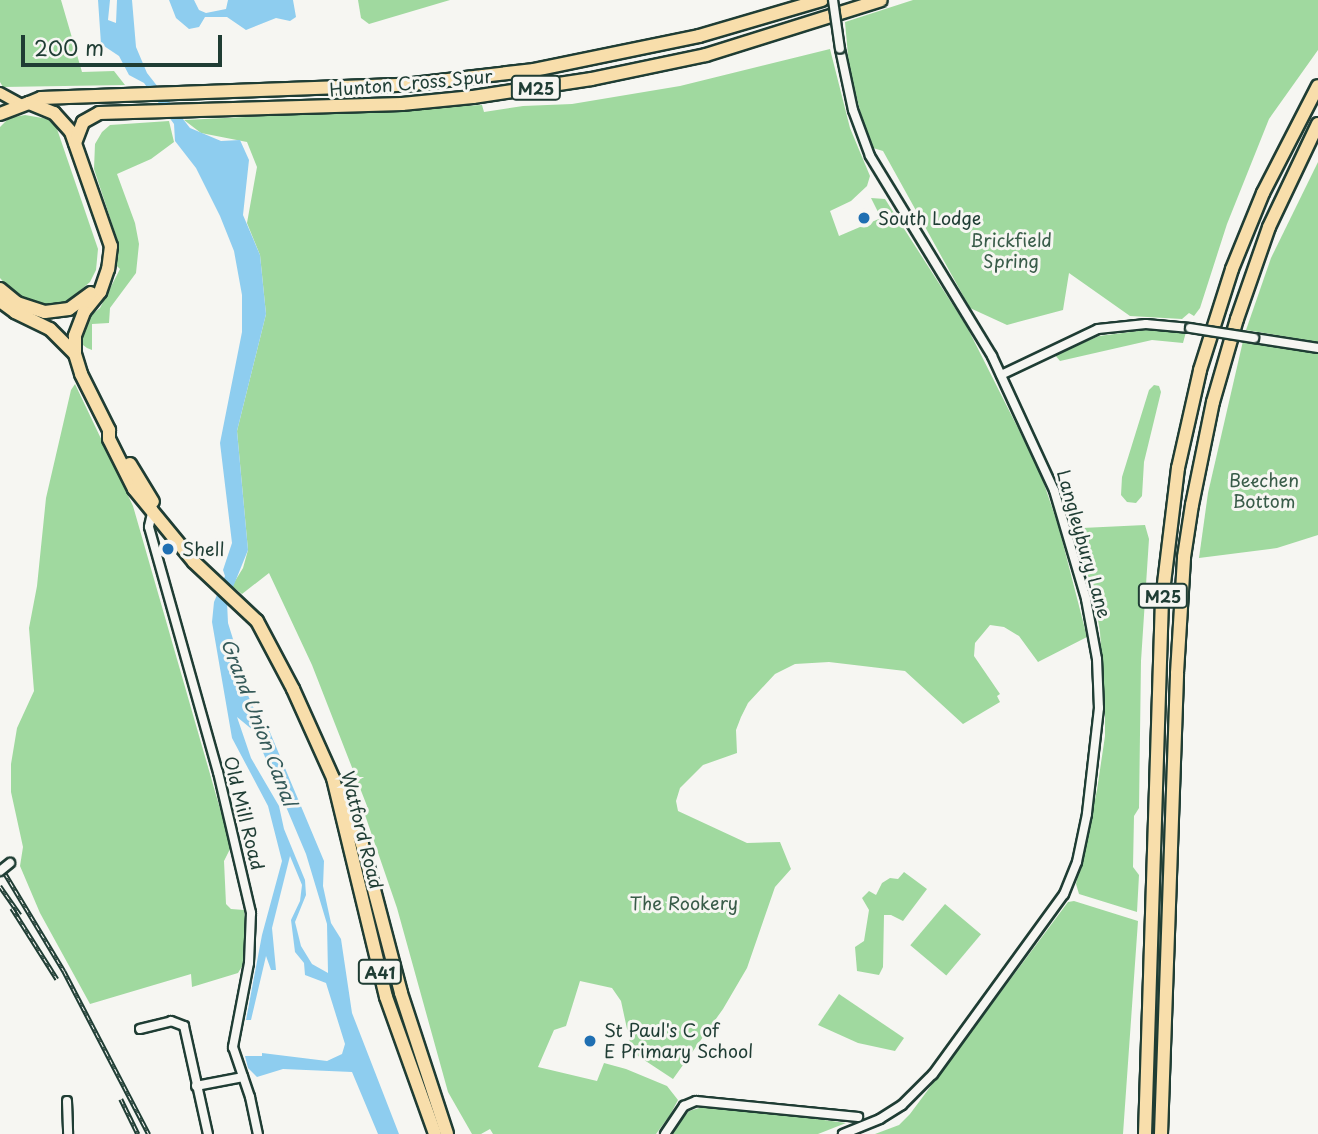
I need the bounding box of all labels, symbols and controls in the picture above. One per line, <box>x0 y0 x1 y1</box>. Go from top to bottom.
scale bar <box>24 21 226 65</box>
text: 200 m <box>34 31 104 63</box>
street label: Hunton Cross Spur <box>328 65 494 101</box>
road number: M25 <box>510 76 562 100</box>
place label: South Lodge <box>878 207 983 229</box>
marker: South Lodge <box>856 210 872 226</box>
park label: Brickfield Spring <box>970 230 1052 272</box>
street label: Langleybury Lane <box>1052 467 1116 621</box>
park label: Beechen Bottom <box>1229 470 1299 512</box>
place label: Shell <box>182 538 224 560</box>
marker: Shell <box>160 541 176 557</box>
road number: M25 <box>1137 583 1189 608</box>
water label: Grand Union Canal <box>216 635 302 809</box>
street label: Old Mill Road <box>219 753 269 873</box>
street label: Watford Road <box>337 769 387 891</box>
park label: The Rookery <box>630 892 738 914</box>
road number: A41 <box>357 960 403 984</box>
place label: St Paul's C of E Primary School <box>604 1020 754 1062</box>
marker: St Paul's C of E Primary School <box>582 1033 598 1049</box>

